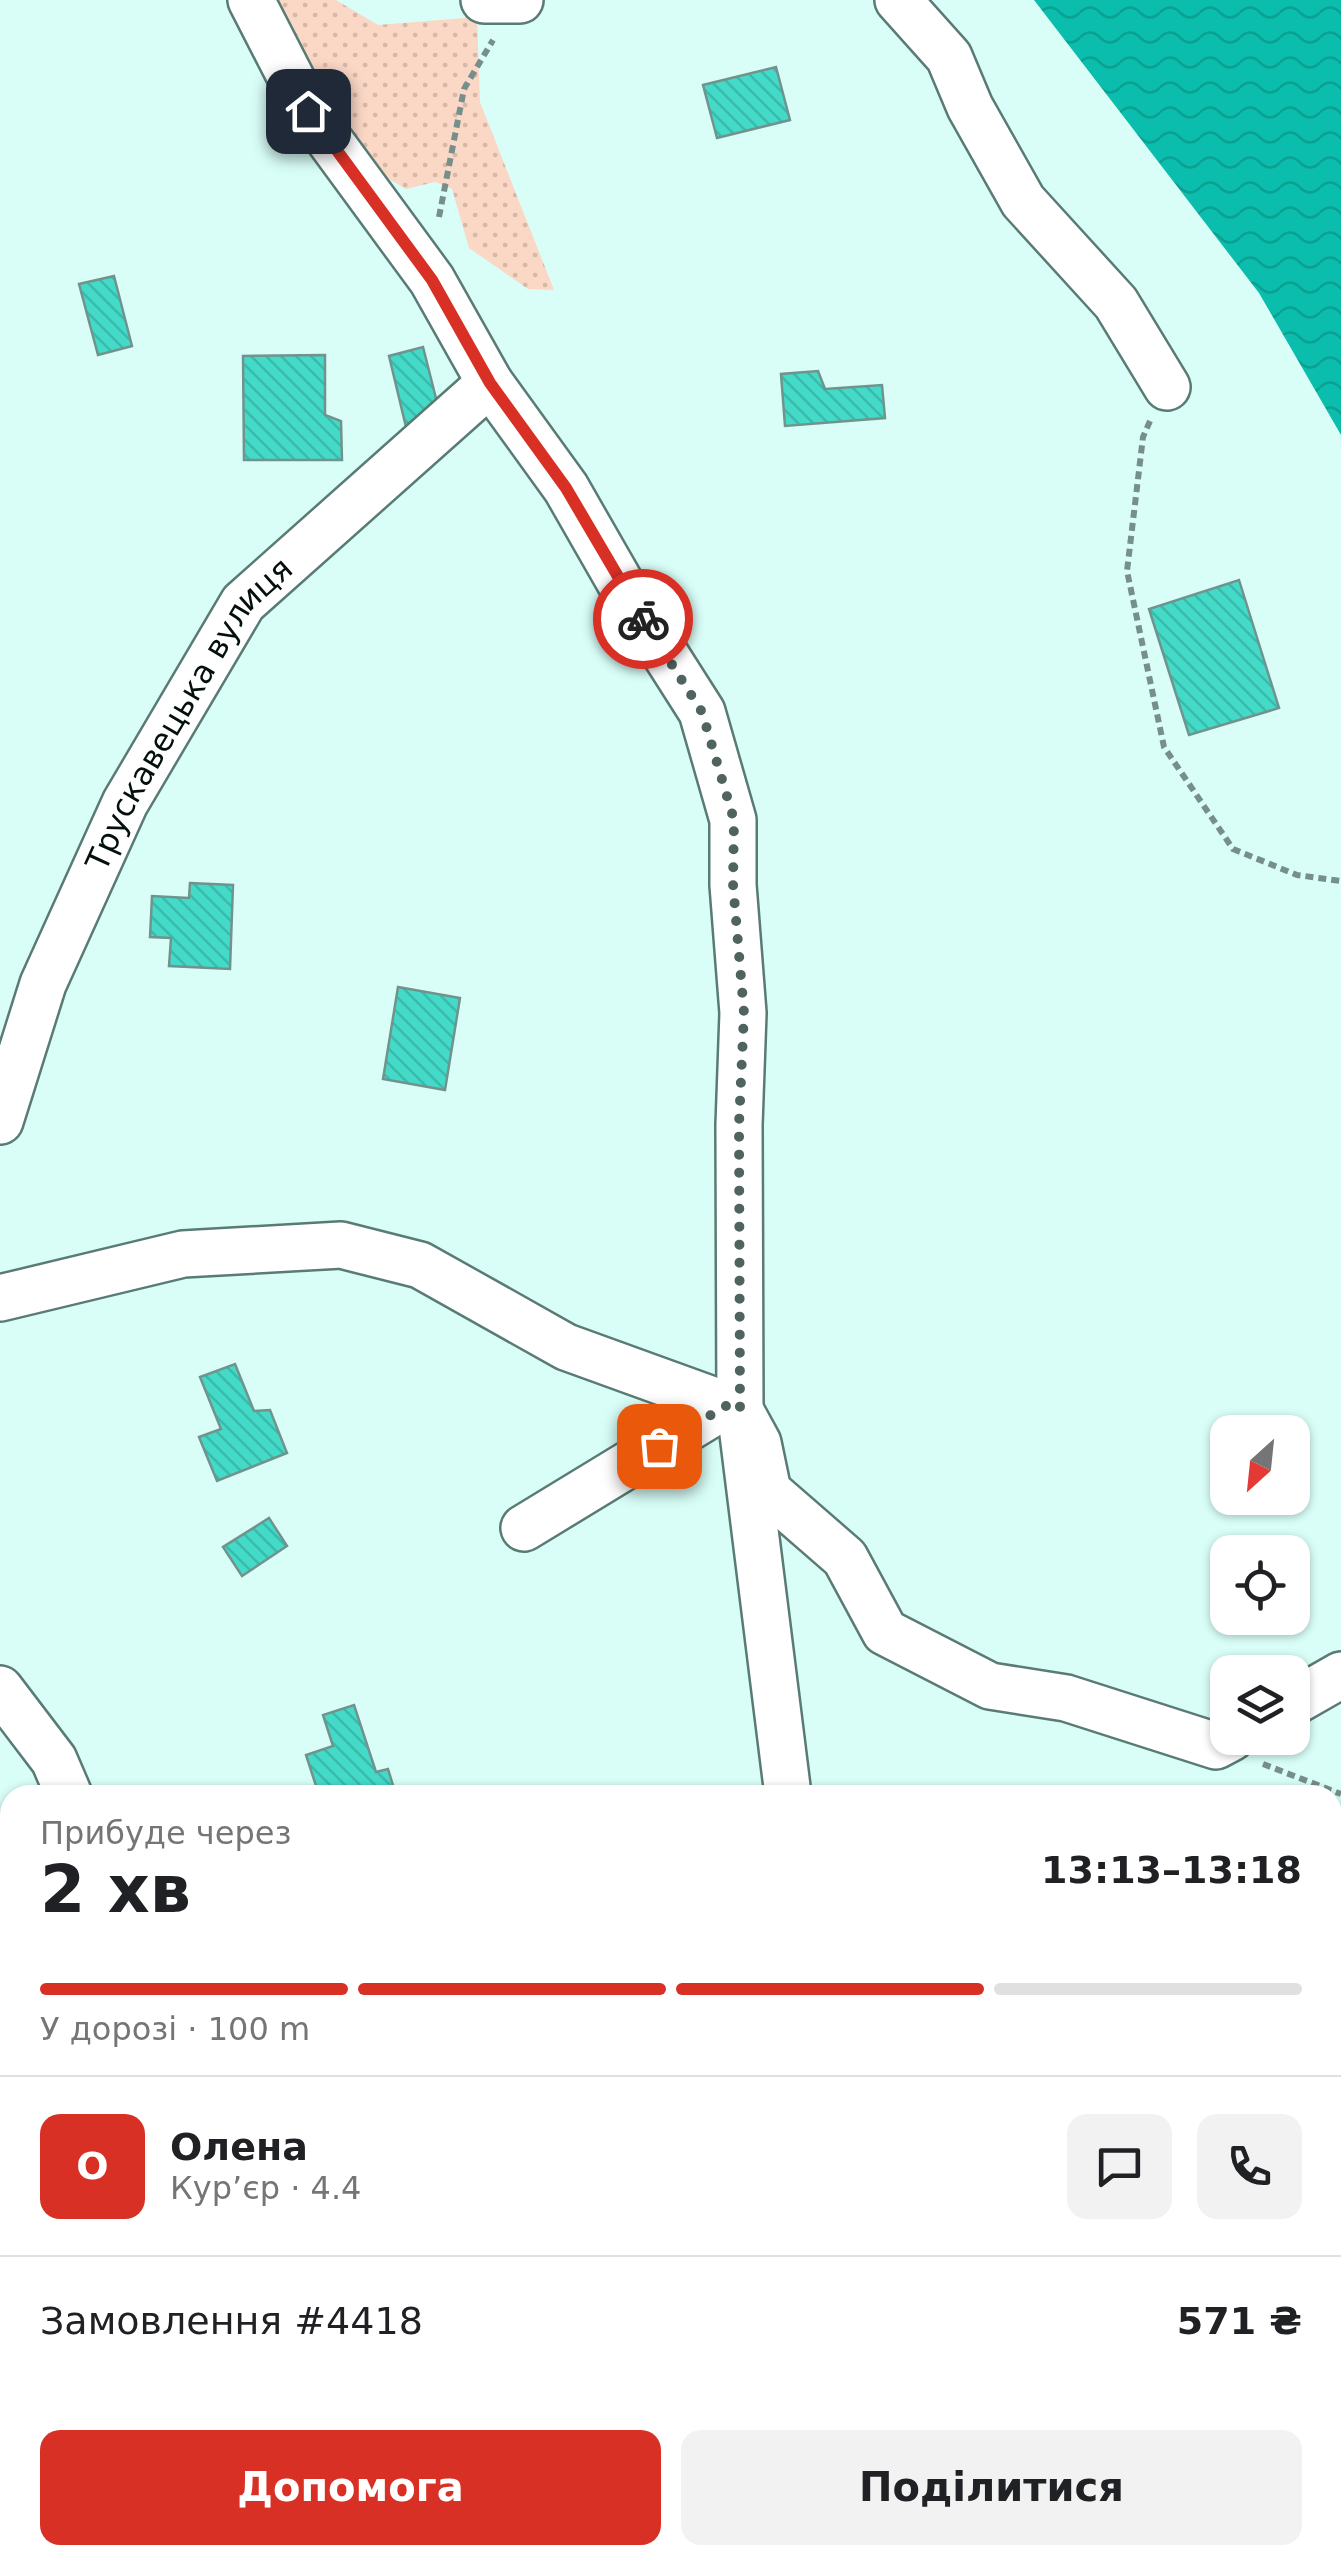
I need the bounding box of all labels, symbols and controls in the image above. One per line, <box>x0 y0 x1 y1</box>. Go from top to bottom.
pin <box>266 69 351 154</box>
icon: home <box>281 84 336 139</box>
street label: Трускавецька вулиця <box>78 549 300 877</box>
courier <box>593 569 693 669</box>
icon: bike <box>616 592 671 647</box>
pin <box>617 1404 702 1489</box>
north arrow <box>1210 1415 1310 1515</box>
map controls <box>1210 1415 1310 1755</box>
icon: bag <box>632 1419 687 1474</box>
button: locate <box>1210 1535 1310 1635</box>
button: layers <box>1210 1655 1310 1755</box>
text: Прибуде через <box>40 1814 291 1852</box>
text: 13:13–13:18 <box>1041 1848 1302 1892</box>
text: 2 хв <box>40 1852 191 1927</box>
text: У дорозі · 100 m <box>40 2010 310 2048</box>
button: chat <box>1067 2114 1172 2219</box>
button: phone <box>1197 2114 1302 2219</box>
text: Олена <box>170 2125 308 2169</box>
text: О <box>76 2144 109 2188</box>
text: Кур’єр · 4.4 <box>170 2169 361 2207</box>
text: Замовлення #4418 <box>40 2299 423 2343</box>
text: 571 ₴ <box>1177 2299 1302 2343</box>
button: Допомога <box>40 2430 661 2545</box>
button: Поділитися <box>681 2430 1302 2545</box>

